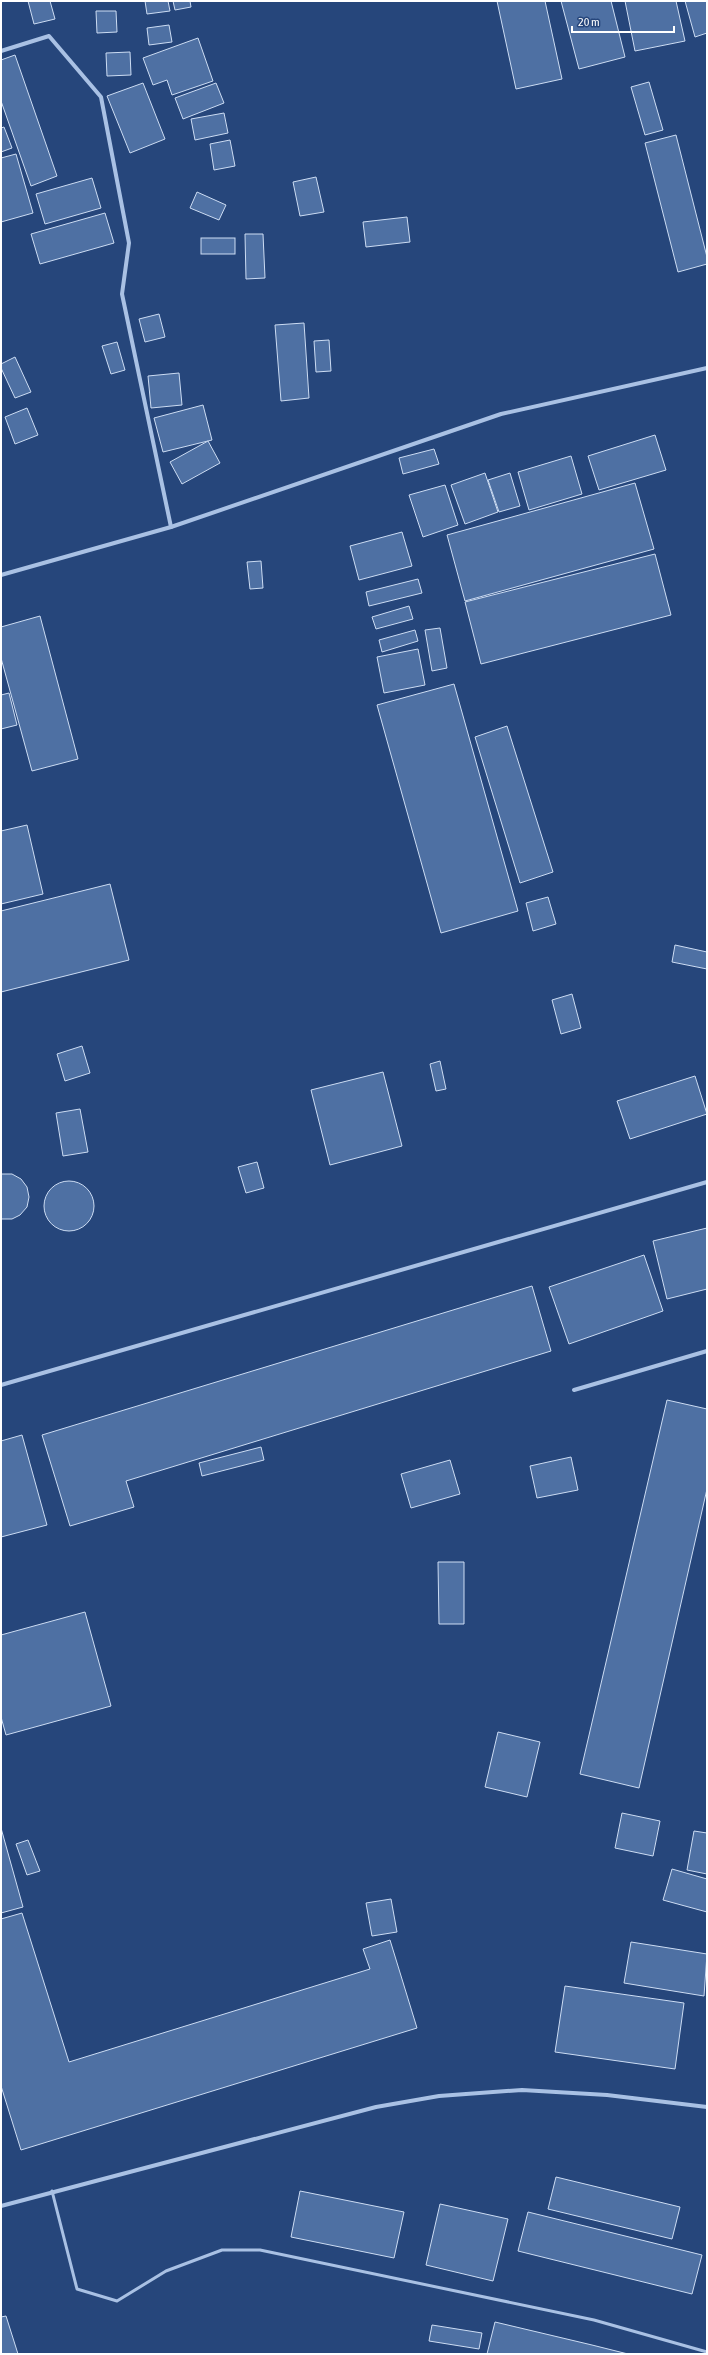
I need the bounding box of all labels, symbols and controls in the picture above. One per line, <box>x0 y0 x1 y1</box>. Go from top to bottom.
scale bar <box>572 8 674 34</box>
text: 20 m <box>578 15 600 29</box>

